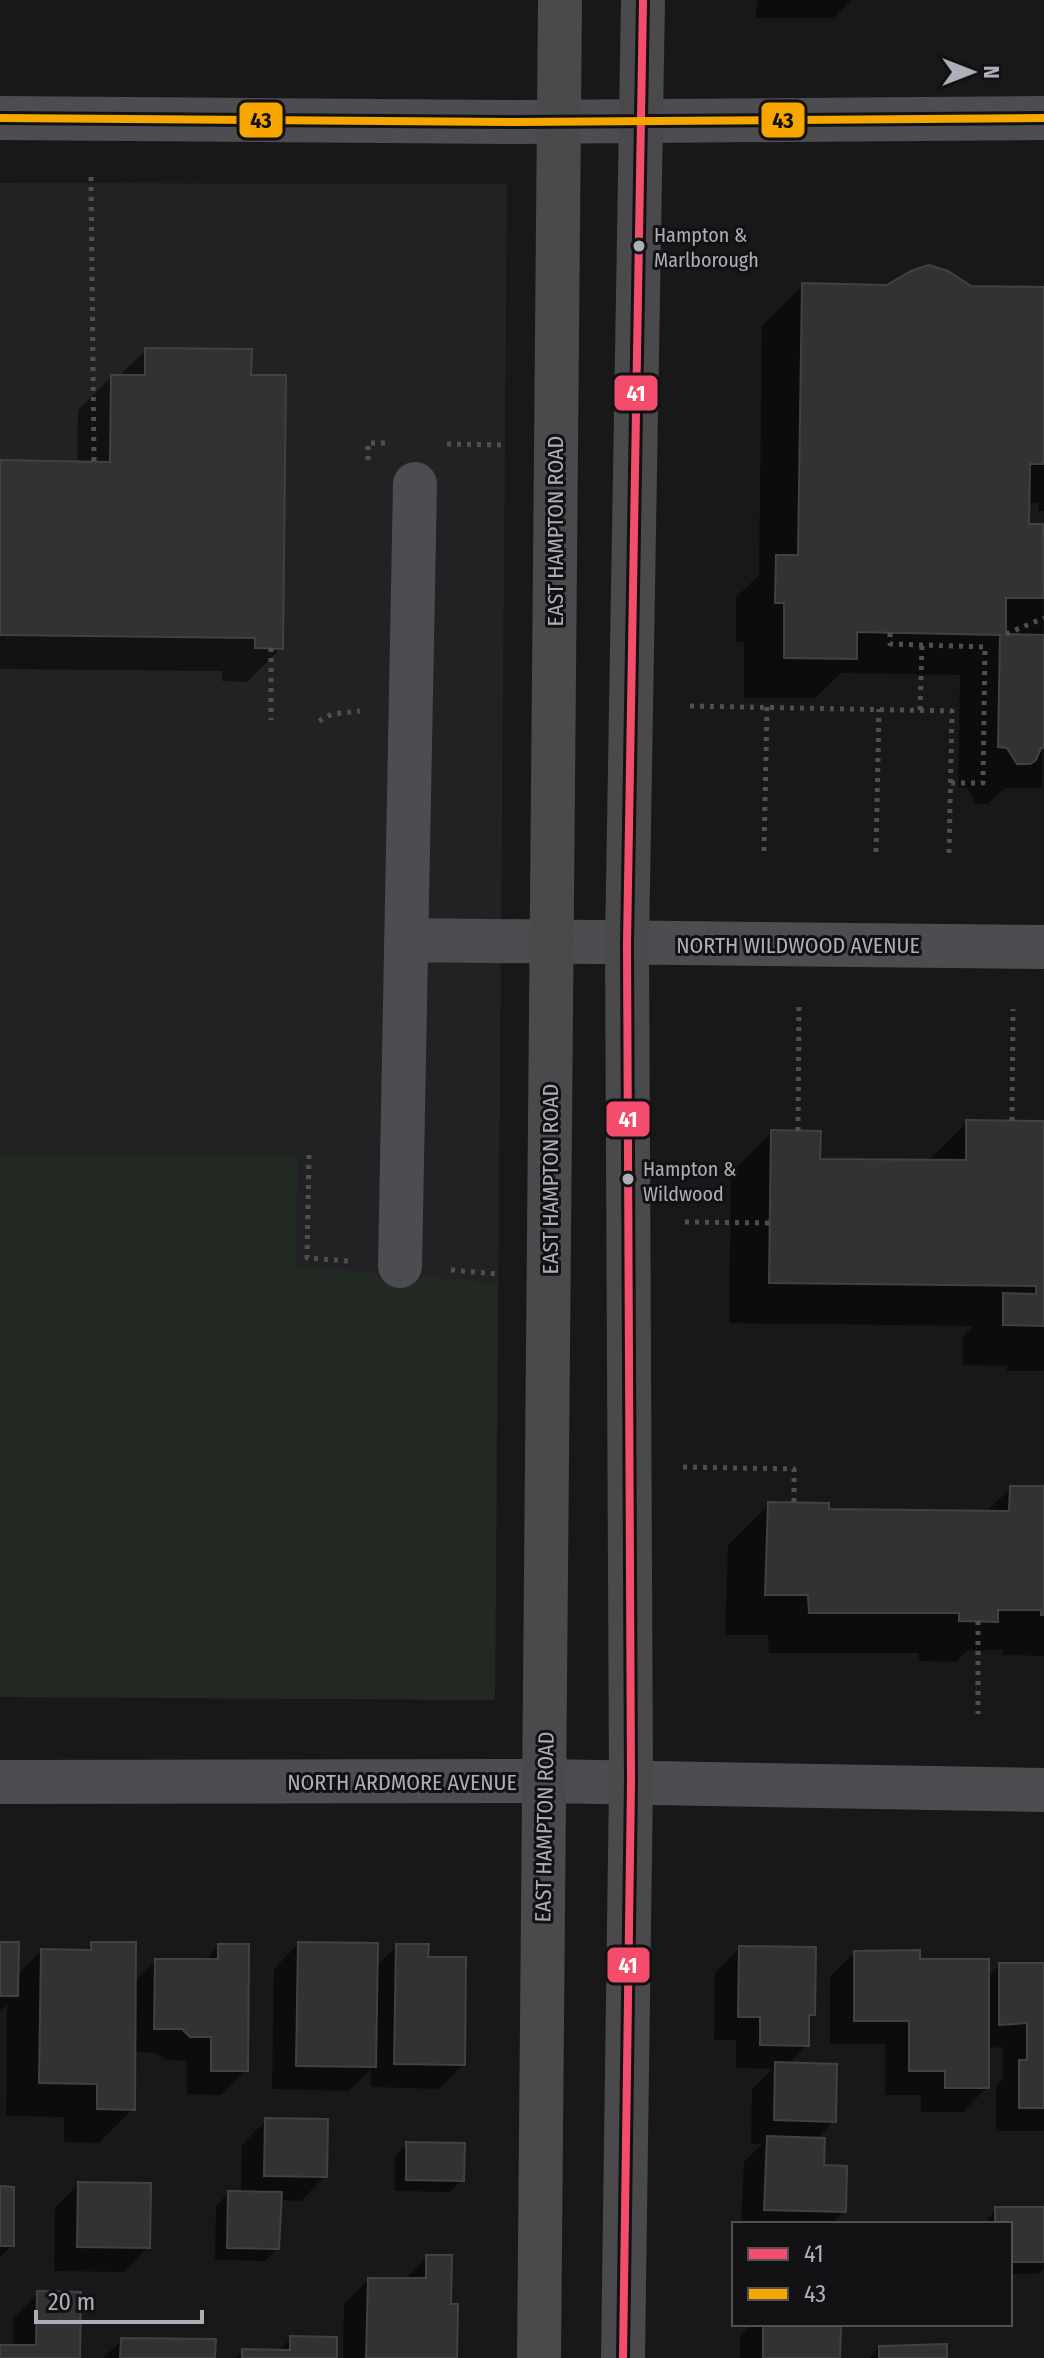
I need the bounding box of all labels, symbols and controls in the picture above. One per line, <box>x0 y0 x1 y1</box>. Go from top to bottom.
north arrow <box>932 32 1012 112</box>
text: N <box>978 65 1005 79</box>
line badge: 43 <box>238 101 284 139</box>
line badge: 43 <box>760 101 806 139</box>
text: 43 <box>250 107 272 134</box>
text: 43 <box>772 107 794 134</box>
place label: Hampton & Marlborough <box>654 223 759 272</box>
marker: Hampton & Marlborough <box>631 238 647 254</box>
line badge: 41 <box>613 374 659 412</box>
text: 41 <box>626 380 646 407</box>
street label: EAST HAMPTON ROAD <box>542 436 569 626</box>
street label: NORTH WILDWOOD AVENUE <box>676 932 920 959</box>
street label: EAST HAMPTON ROAD <box>537 1084 564 1274</box>
line badge: 41 <box>605 1100 651 1138</box>
text: 41 <box>618 1106 638 1133</box>
place label: Hampton & Wildwood <box>643 1157 736 1206</box>
marker: Hampton & Wildwood <box>620 1171 636 1187</box>
street label: EAST HAMPTON ROAD <box>529 1731 560 1923</box>
street label: NORTH ARDMORE AVENUE <box>287 1769 517 1796</box>
line badge: 41 <box>606 1946 651 1984</box>
text: 41 <box>618 1952 638 1979</box>
legend <box>732 2222 1012 2326</box>
text: 41 <box>804 2240 824 2268</box>
scale bar <box>36 2274 202 2324</box>
text: 43 <box>804 2280 826 2308</box>
text: 20 m <box>48 2288 95 2316</box>

